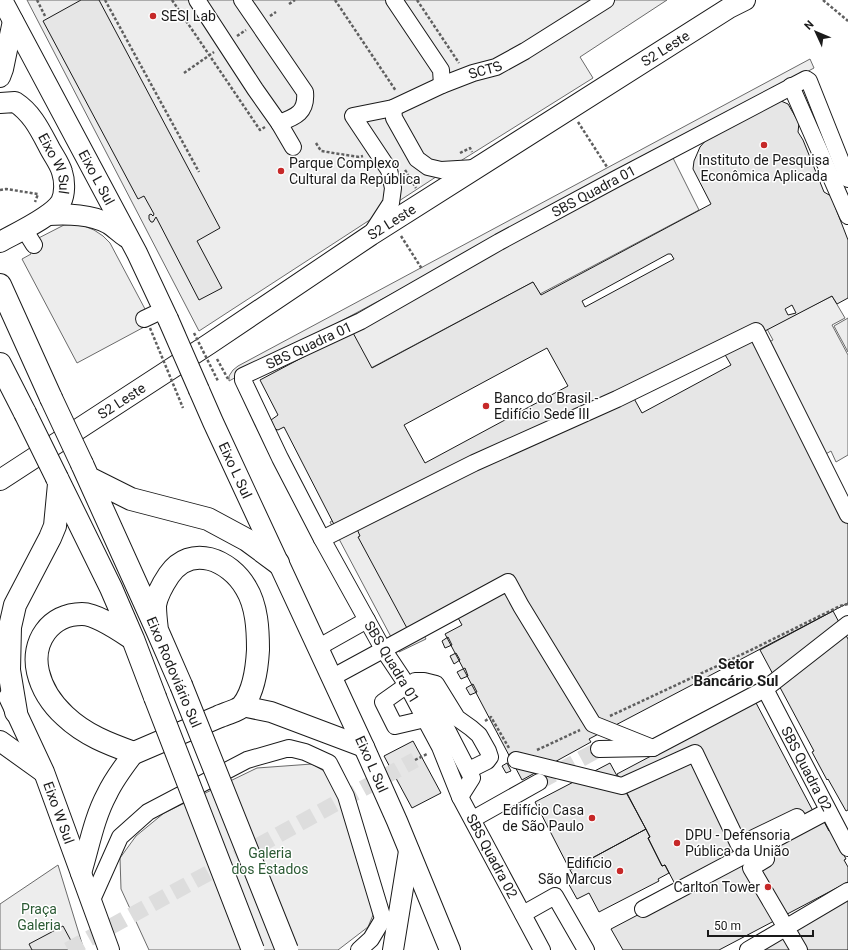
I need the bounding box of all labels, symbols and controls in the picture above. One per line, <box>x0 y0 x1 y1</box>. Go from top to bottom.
place label: SESI Lab <box>161 8 216 24</box>
marker: SESI Lab <box>148 11 158 21</box>
north arrow <box>796 12 836 52</box>
text: N <box>802 18 817 33</box>
street label: S2 Leste <box>638 27 692 70</box>
street label: SCTS <box>466 57 505 82</box>
street label: Eixo W Sul <box>35 130 72 195</box>
marker: Instituto de Pesquisa Econômica Aplicada <box>759 140 769 150</box>
street label: Eixo L Sul <box>75 147 118 208</box>
place label: Instituto de Pesquisa Econômica Aplicada <box>698 152 830 184</box>
place label: Parque Complexo Cultural da República <box>289 155 421 187</box>
street label: SBS Quadra 01 <box>549 162 638 220</box>
marker: Parque Complexo Cultural da República <box>276 166 286 176</box>
street label: S2 Leste <box>365 201 419 243</box>
street label: SBS Quadra 01 <box>263 318 354 372</box>
street label: S2 Leste <box>95 380 148 422</box>
place label: Banco do Brasil - Edifício Sede III <box>494 390 599 422</box>
marker: Banco do Brasil - Edifício Sede III <box>481 401 491 411</box>
street label: Eixo L Sul <box>215 439 255 501</box>
street label: Eixo Rodoviário Sul <box>143 614 205 730</box>
street label: SBS Quadra 01 <box>361 618 423 706</box>
district label: Setor Bancário Sul <box>693 655 779 690</box>
street label: SBS Quadra 02 <box>778 724 835 814</box>
street label: Eixo L Sul <box>352 733 391 795</box>
street label: Eixo W Sul <box>40 779 77 846</box>
place label: Edifício Casa de São Paulo <box>502 802 584 834</box>
street label: SBS Quadra 02 <box>463 811 521 901</box>
marker: Edifício Casa de São Paulo <box>587 813 597 823</box>
place label: DPU - Defensoria Pública da União <box>685 827 790 859</box>
marker: DPU - Defensoria Pública da União <box>672 838 682 848</box>
park label: Galeria dos Estados <box>231 845 309 877</box>
place label: Edificio São Marcus <box>538 855 612 887</box>
marker: Edificio São Marcus <box>615 866 625 876</box>
place label: Carlton Tower <box>673 879 760 895</box>
marker: Carlton Tower <box>763 882 773 892</box>
park label: Praça Galeria <box>17 901 61 933</box>
scale bar <box>708 912 813 938</box>
text: 50 m <box>714 919 741 933</box>

